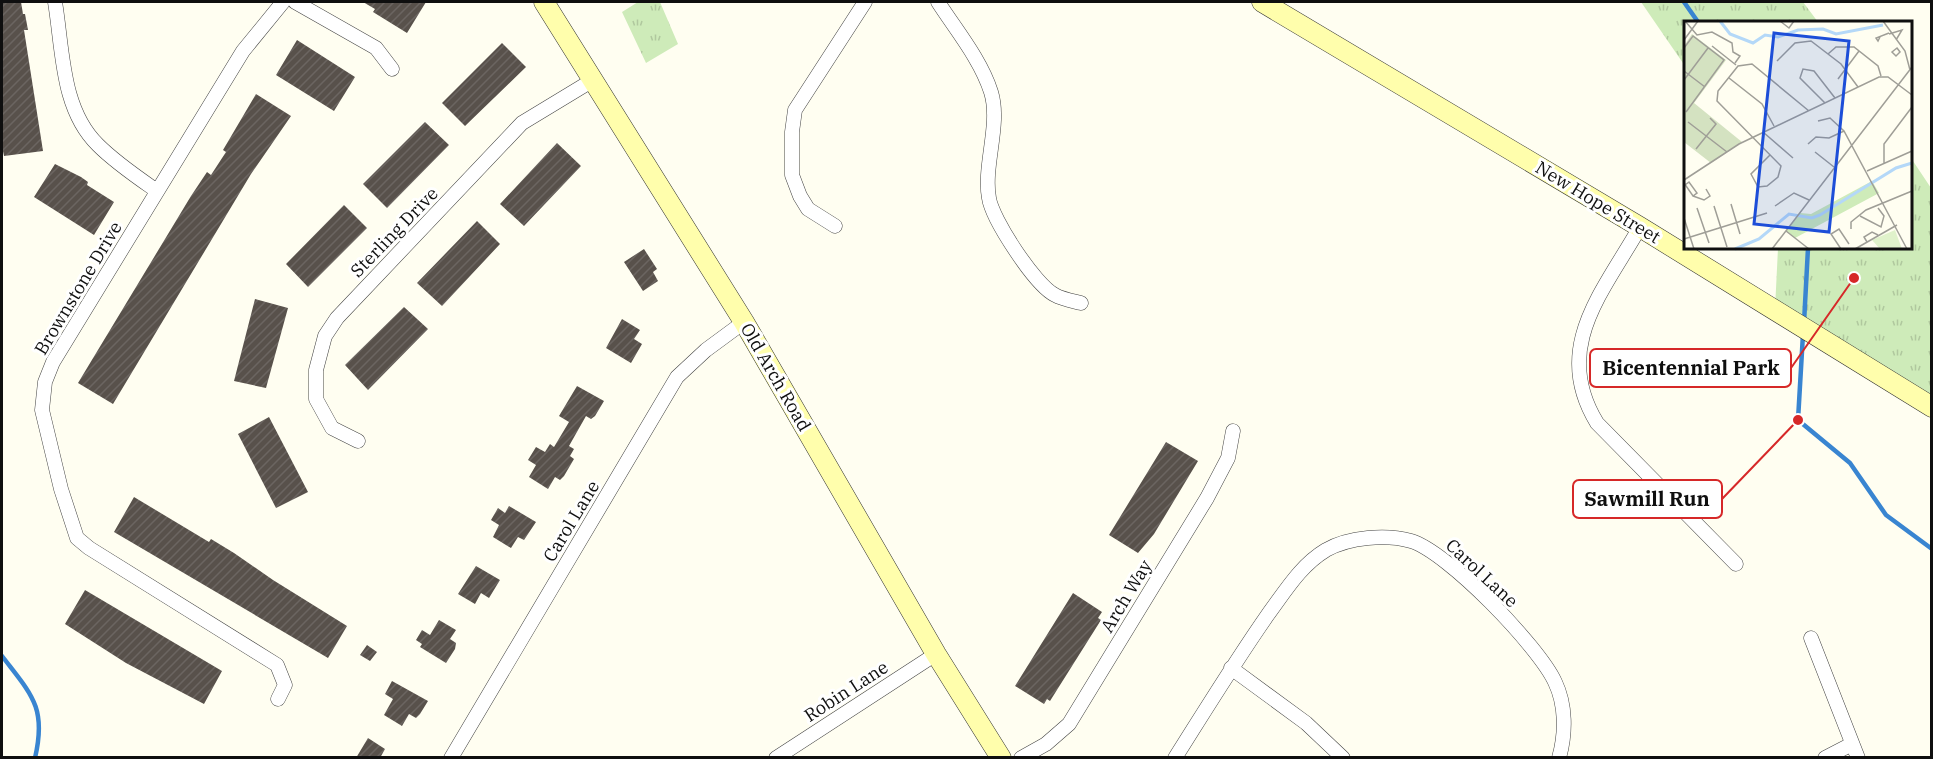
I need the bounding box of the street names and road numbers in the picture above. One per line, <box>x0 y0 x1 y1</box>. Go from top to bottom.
street label: New Hope Street <box>1531 156 1665 248</box>
street label: Sterling Drive <box>345 182 443 282</box>
street label: Brownstone Drive <box>29 217 127 359</box>
street label: Old Arch Road <box>736 319 816 435</box>
street label: Carol Lane <box>538 476 604 566</box>
street label: Carol Lane <box>1441 534 1523 612</box>
street label: Arch Way <box>1095 555 1157 636</box>
street label: Robin Lane <box>800 655 892 727</box>

